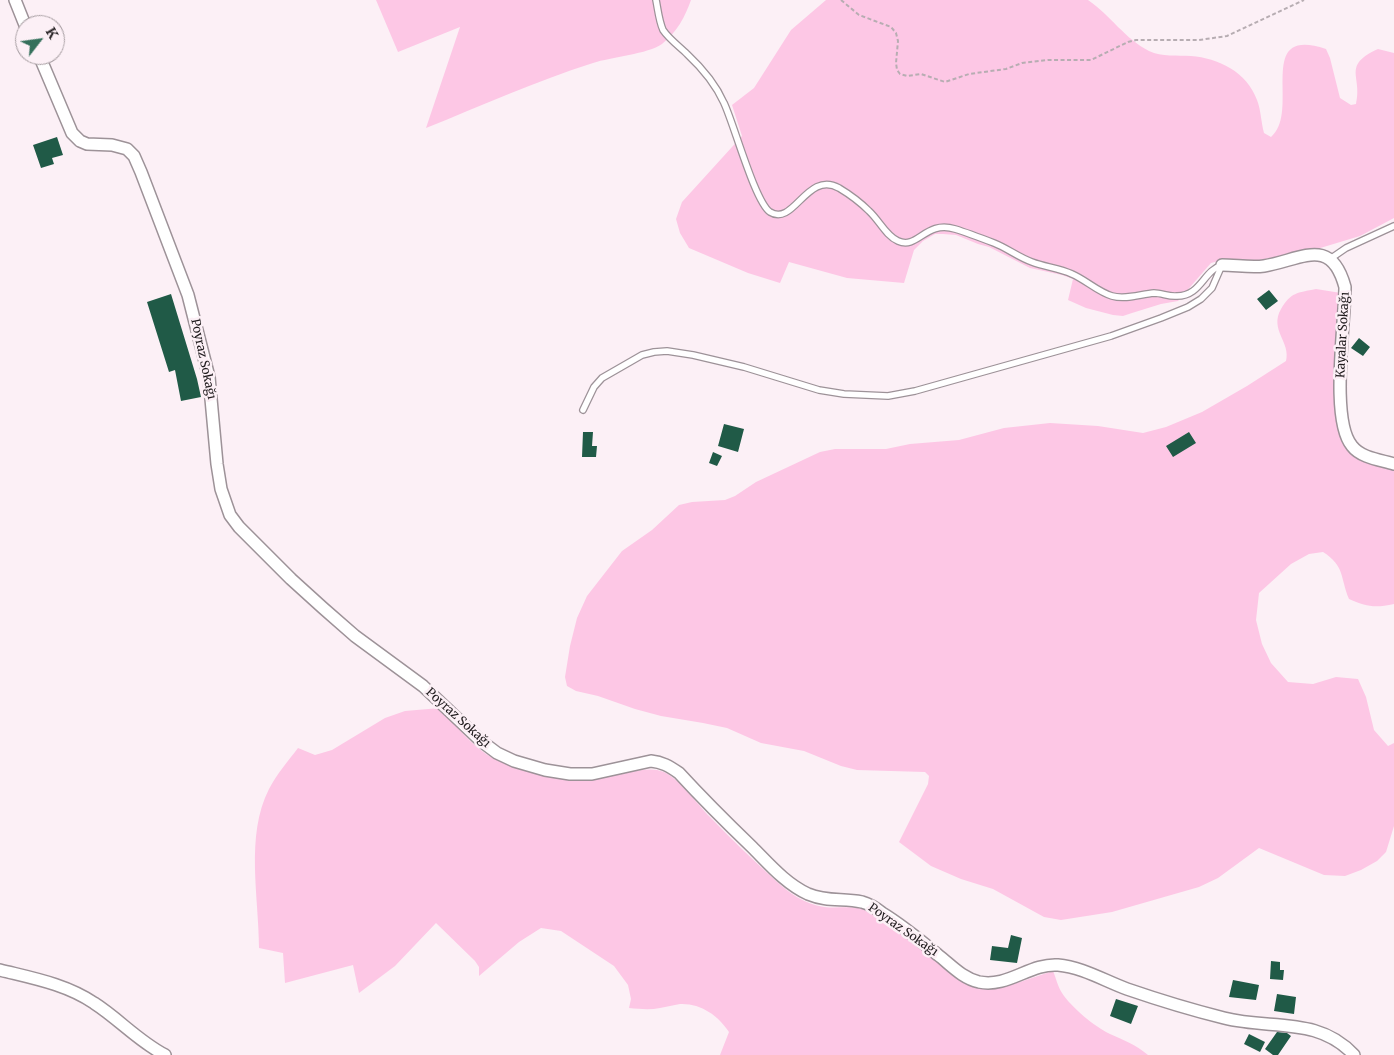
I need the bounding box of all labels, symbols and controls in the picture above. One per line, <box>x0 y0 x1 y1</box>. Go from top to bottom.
north arrow <box>15 15 65 65</box>
text: K <box>42 24 63 42</box>
street label: Kayalar Sokağı <box>1334 292 1352 378</box>
street label: Poyraz Sokağı <box>187 317 219 401</box>
street label: Poyraz Sokağı <box>423 685 493 751</box>
street label: Poyraz Sokağı <box>865 901 941 959</box>

